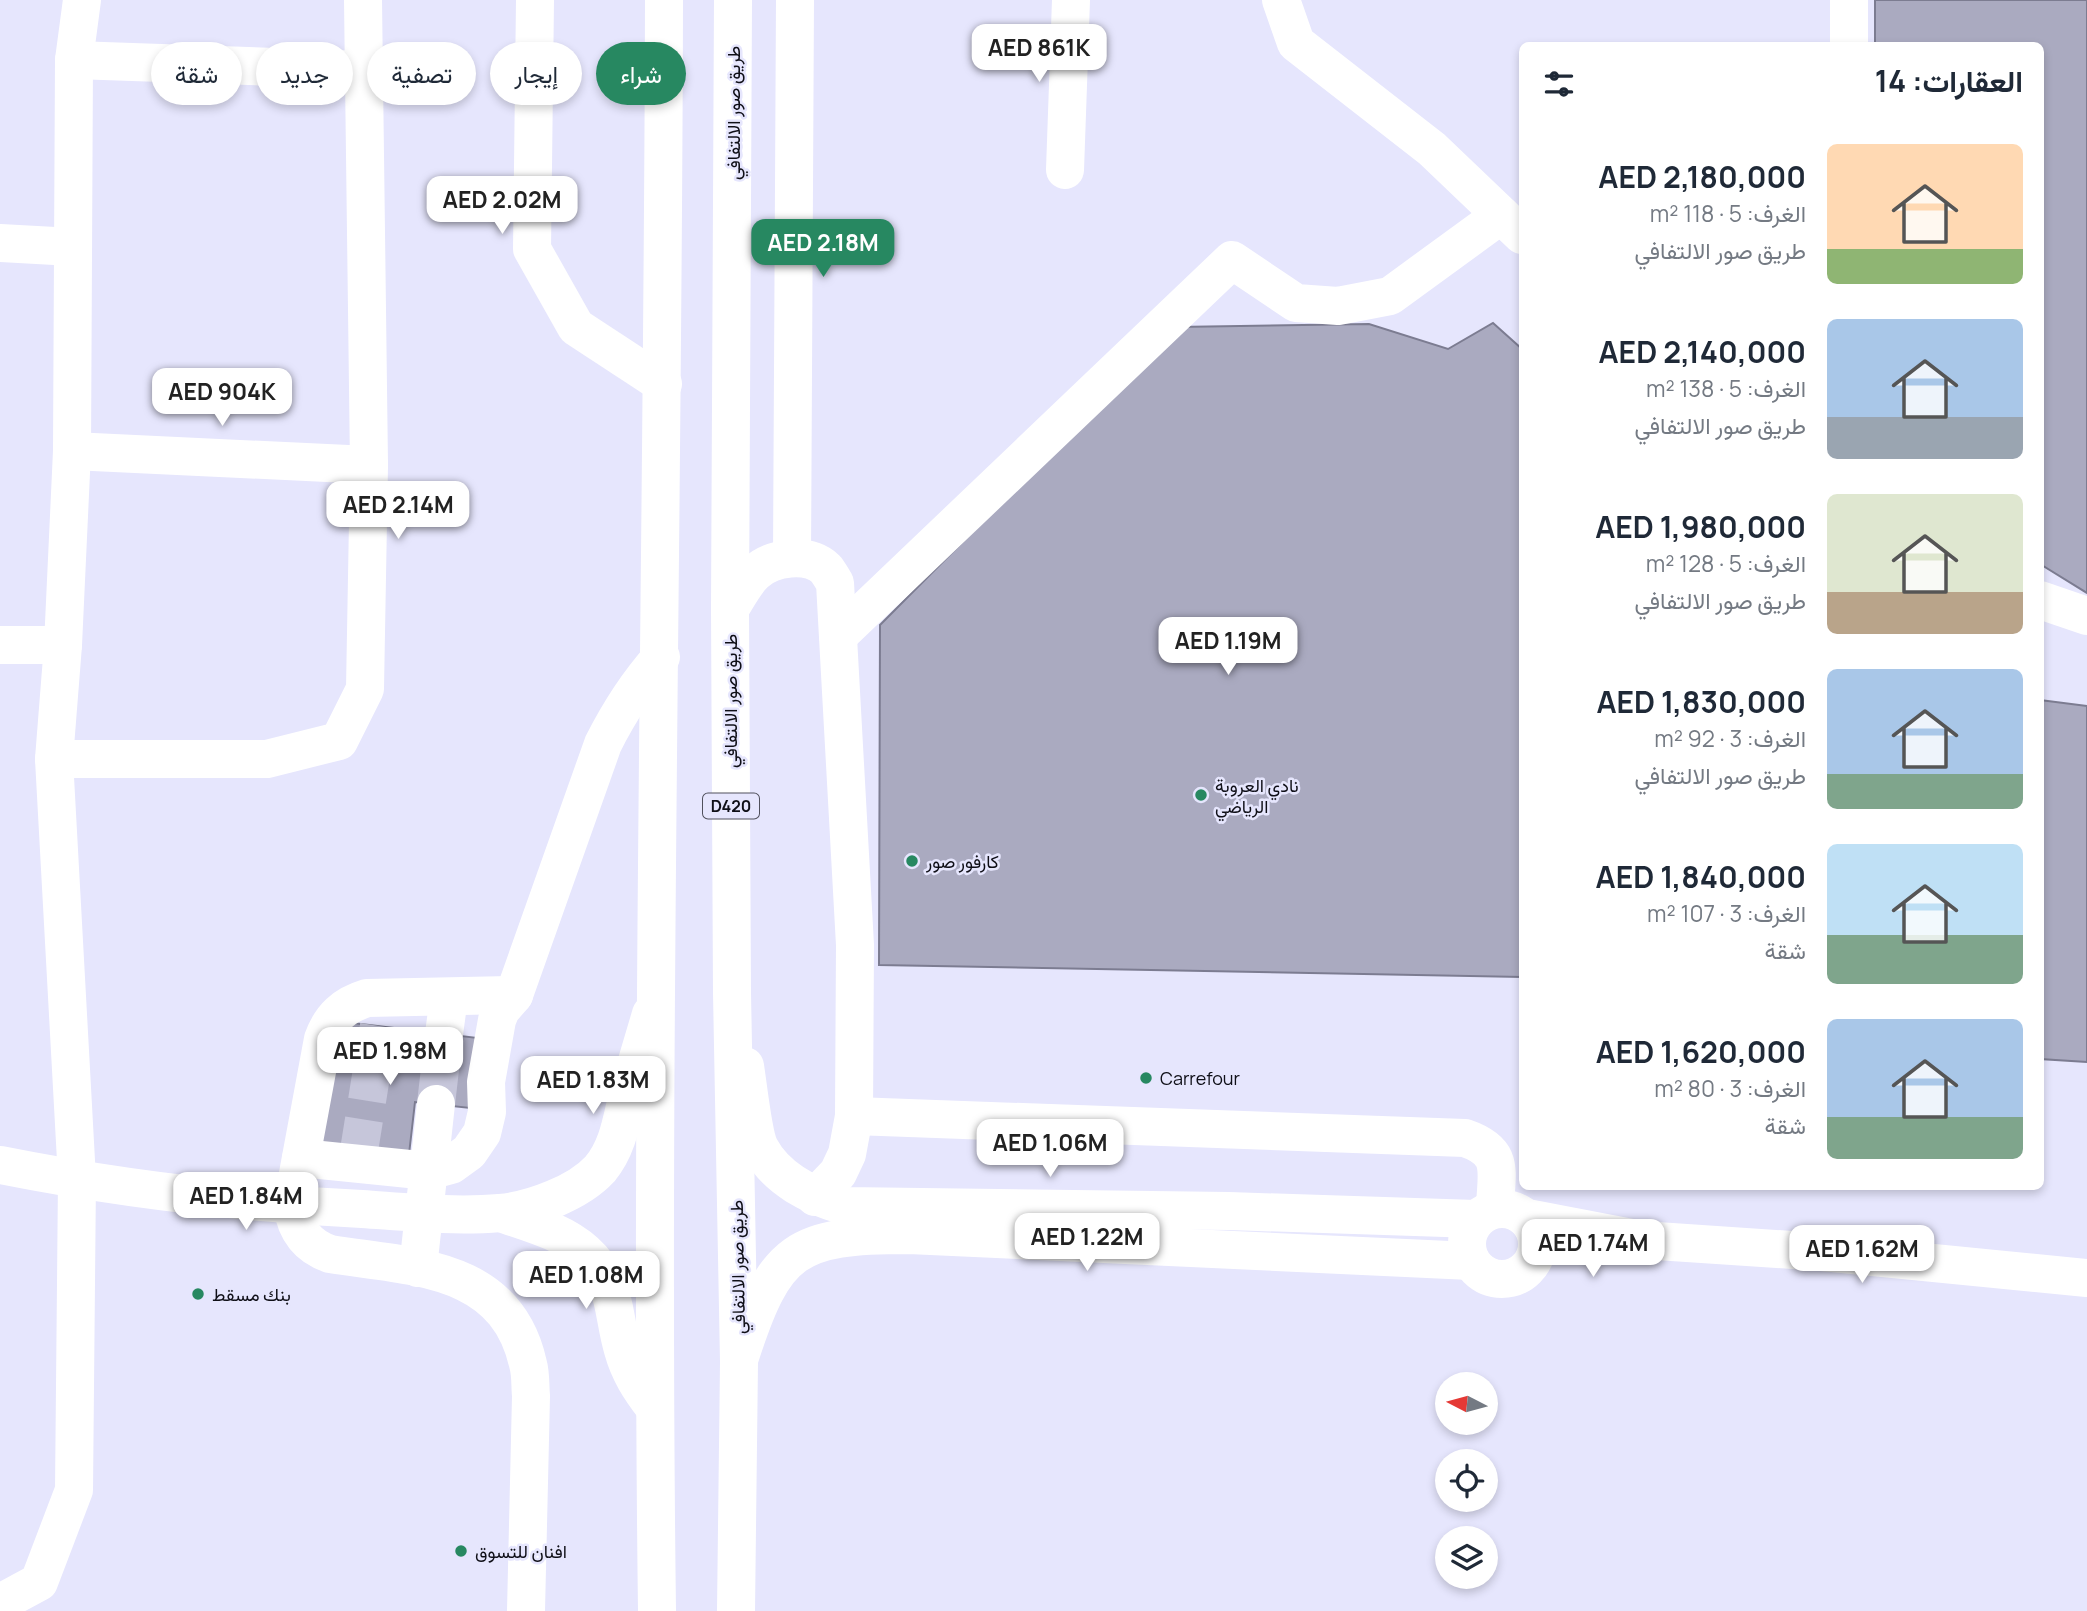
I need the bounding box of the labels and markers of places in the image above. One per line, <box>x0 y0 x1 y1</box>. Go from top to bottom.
pin: AED 861K <box>967 24 1111 84</box>
pin: AED 2.02M <box>422 176 582 236</box>
pin: AED 2.18M <box>743 219 903 279</box>
pin: AED 904K <box>150 368 294 428</box>
pin: AED 2.14M <box>318 482 478 541</box>
pin: AED 1.19M <box>1148 618 1308 677</box>
place label: نادي العروبة الرياضي <box>1215 773 1299 822</box>
marker: نادي العروبة الرياضي <box>1193 787 1209 803</box>
place label: كارفور صور <box>925 849 999 873</box>
marker: كارفور صور <box>904 853 920 869</box>
pin: AED 1.98M <box>310 1028 470 1087</box>
pin: AED 1.83M <box>513 1056 673 1116</box>
place label: Carrefour <box>1160 1066 1241 1090</box>
marker: Carrefour <box>1138 1070 1154 1086</box>
pin: AED 1.06M <box>970 1120 1130 1179</box>
pin: AED 1.84M <box>166 1172 326 1232</box>
pin: AED 1.22M <box>1007 1214 1167 1273</box>
pin: AED 1.74M <box>1513 1220 1673 1279</box>
pin: AED 1.62M <box>1782 1226 1942 1285</box>
pin: AED 1.08M <box>506 1252 666 1311</box>
place label: بنك مسقط <box>212 1282 291 1306</box>
marker: بنك مسقط <box>190 1286 206 1302</box>
place label: افنان للتسوق <box>475 1539 567 1563</box>
marker: افنان للتسوق <box>453 1543 469 1559</box>

